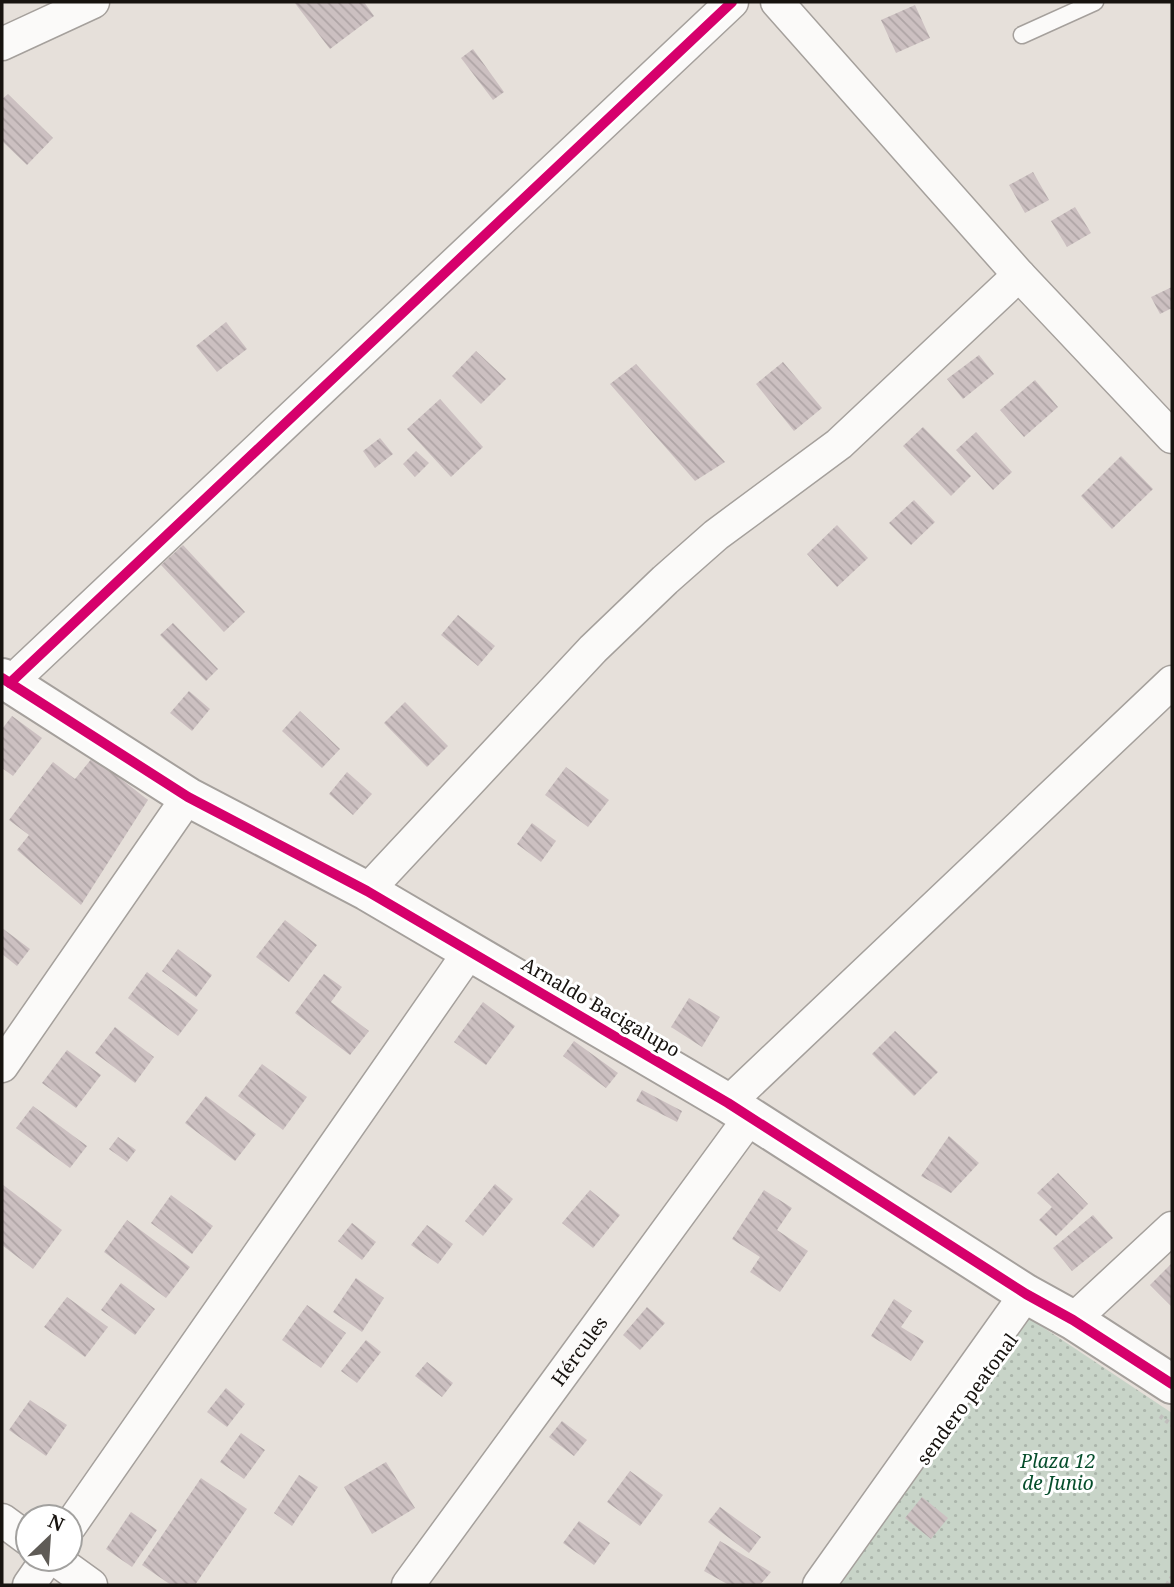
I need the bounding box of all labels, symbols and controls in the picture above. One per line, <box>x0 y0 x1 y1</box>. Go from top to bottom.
street label: Arnaldo Bacigalupo <box>517 951 685 1063</box>
street label: Hércules <box>545 1311 613 1391</box>
street label: sendero peatonal <box>910 1328 1024 1470</box>
park label: Plaza 12 de Junio <box>1019 1448 1096 1496</box>
north arrow <box>14 1503 84 1573</box>
text: N <box>44 1508 68 1538</box>

